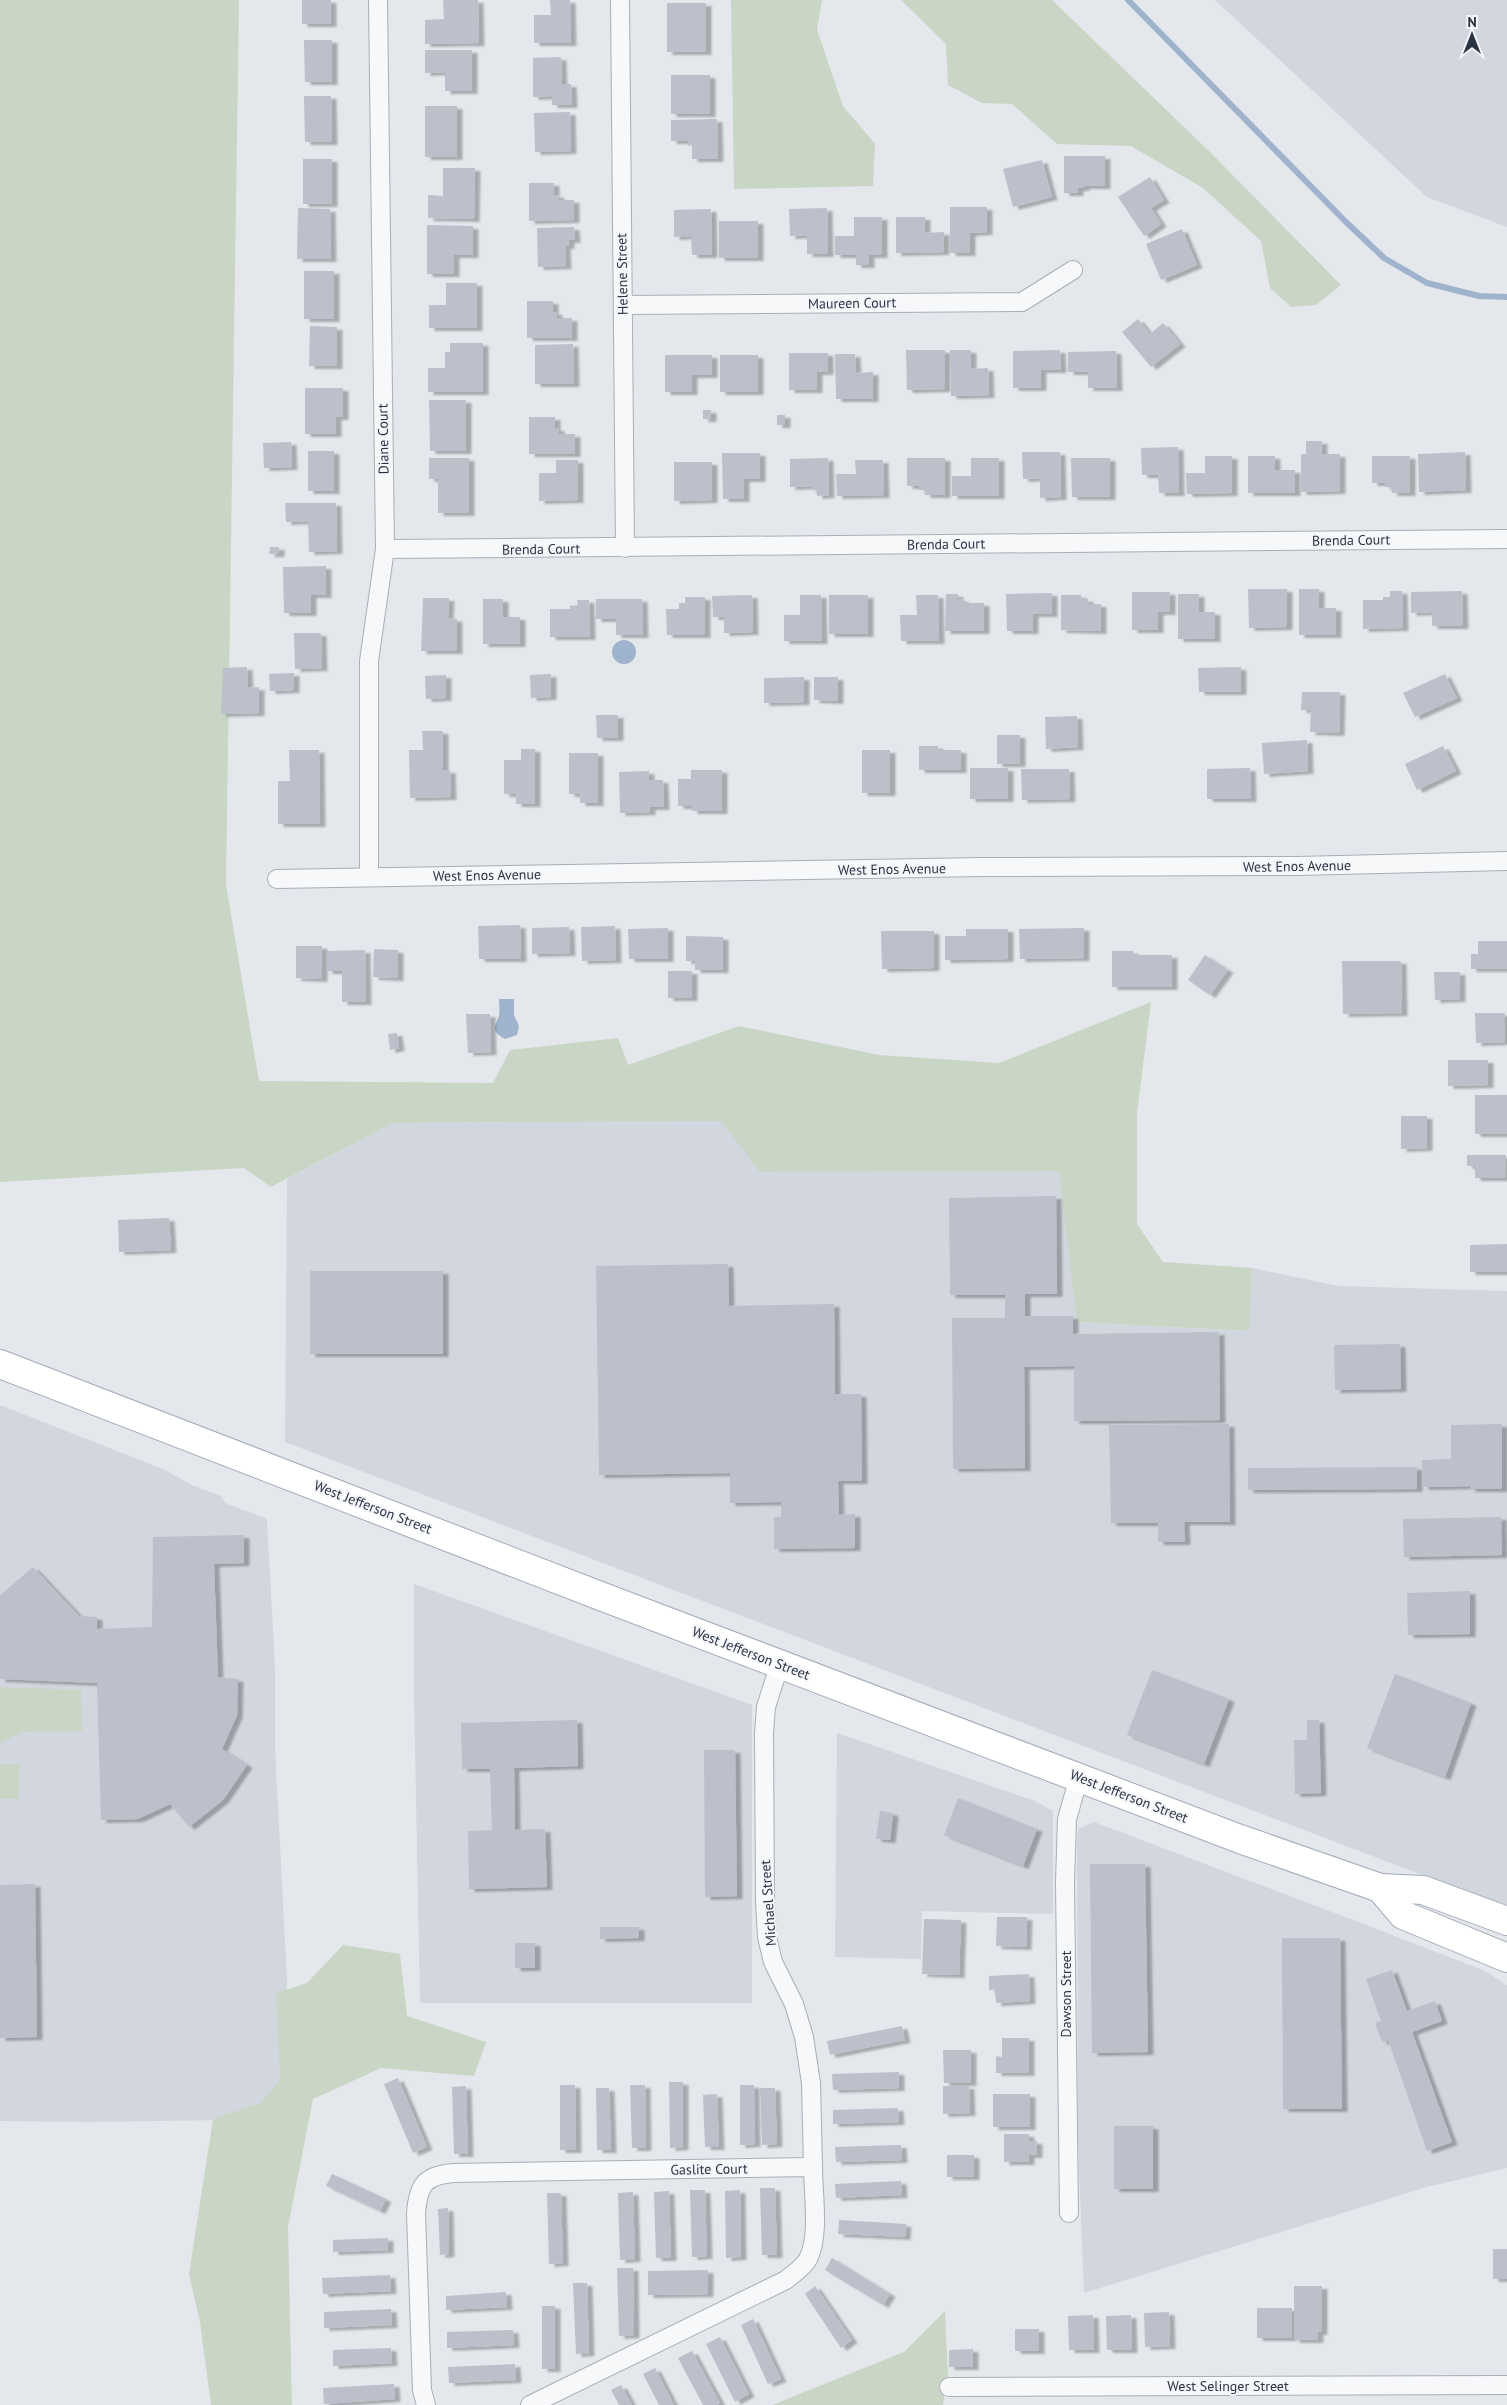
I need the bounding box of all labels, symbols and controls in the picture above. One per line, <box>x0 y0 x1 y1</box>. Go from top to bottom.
north arrow <box>1447 10 1497 60</box>
text: N <box>1467 13 1477 31</box>
street label: Helene Street <box>612 233 632 315</box>
street label: Maureen Court <box>808 293 897 313</box>
street label: Diane Court <box>373 403 393 475</box>
street label: Brenda Court <box>1312 530 1391 550</box>
street label: Brenda Court <box>907 534 986 554</box>
street label: Brenda Court <box>502 539 581 559</box>
street label: West Enos Avenue <box>1243 856 1351 876</box>
street label: West Enos Avenue <box>838 859 946 879</box>
street label: West Enos Avenue <box>433 865 541 885</box>
street label: West Jefferson Street <box>311 1476 435 1538</box>
street label: West Jefferson Street <box>689 1622 813 1684</box>
street label: West Jefferson Street <box>1067 1765 1191 1827</box>
street label: Michael Street <box>756 1859 780 1947</box>
street label: Dawson Street <box>1057 1950 1075 2037</box>
street label: Gaslite Court <box>670 2159 748 2179</box>
street label: West Selinger Street <box>1167 2377 1289 2395</box>

